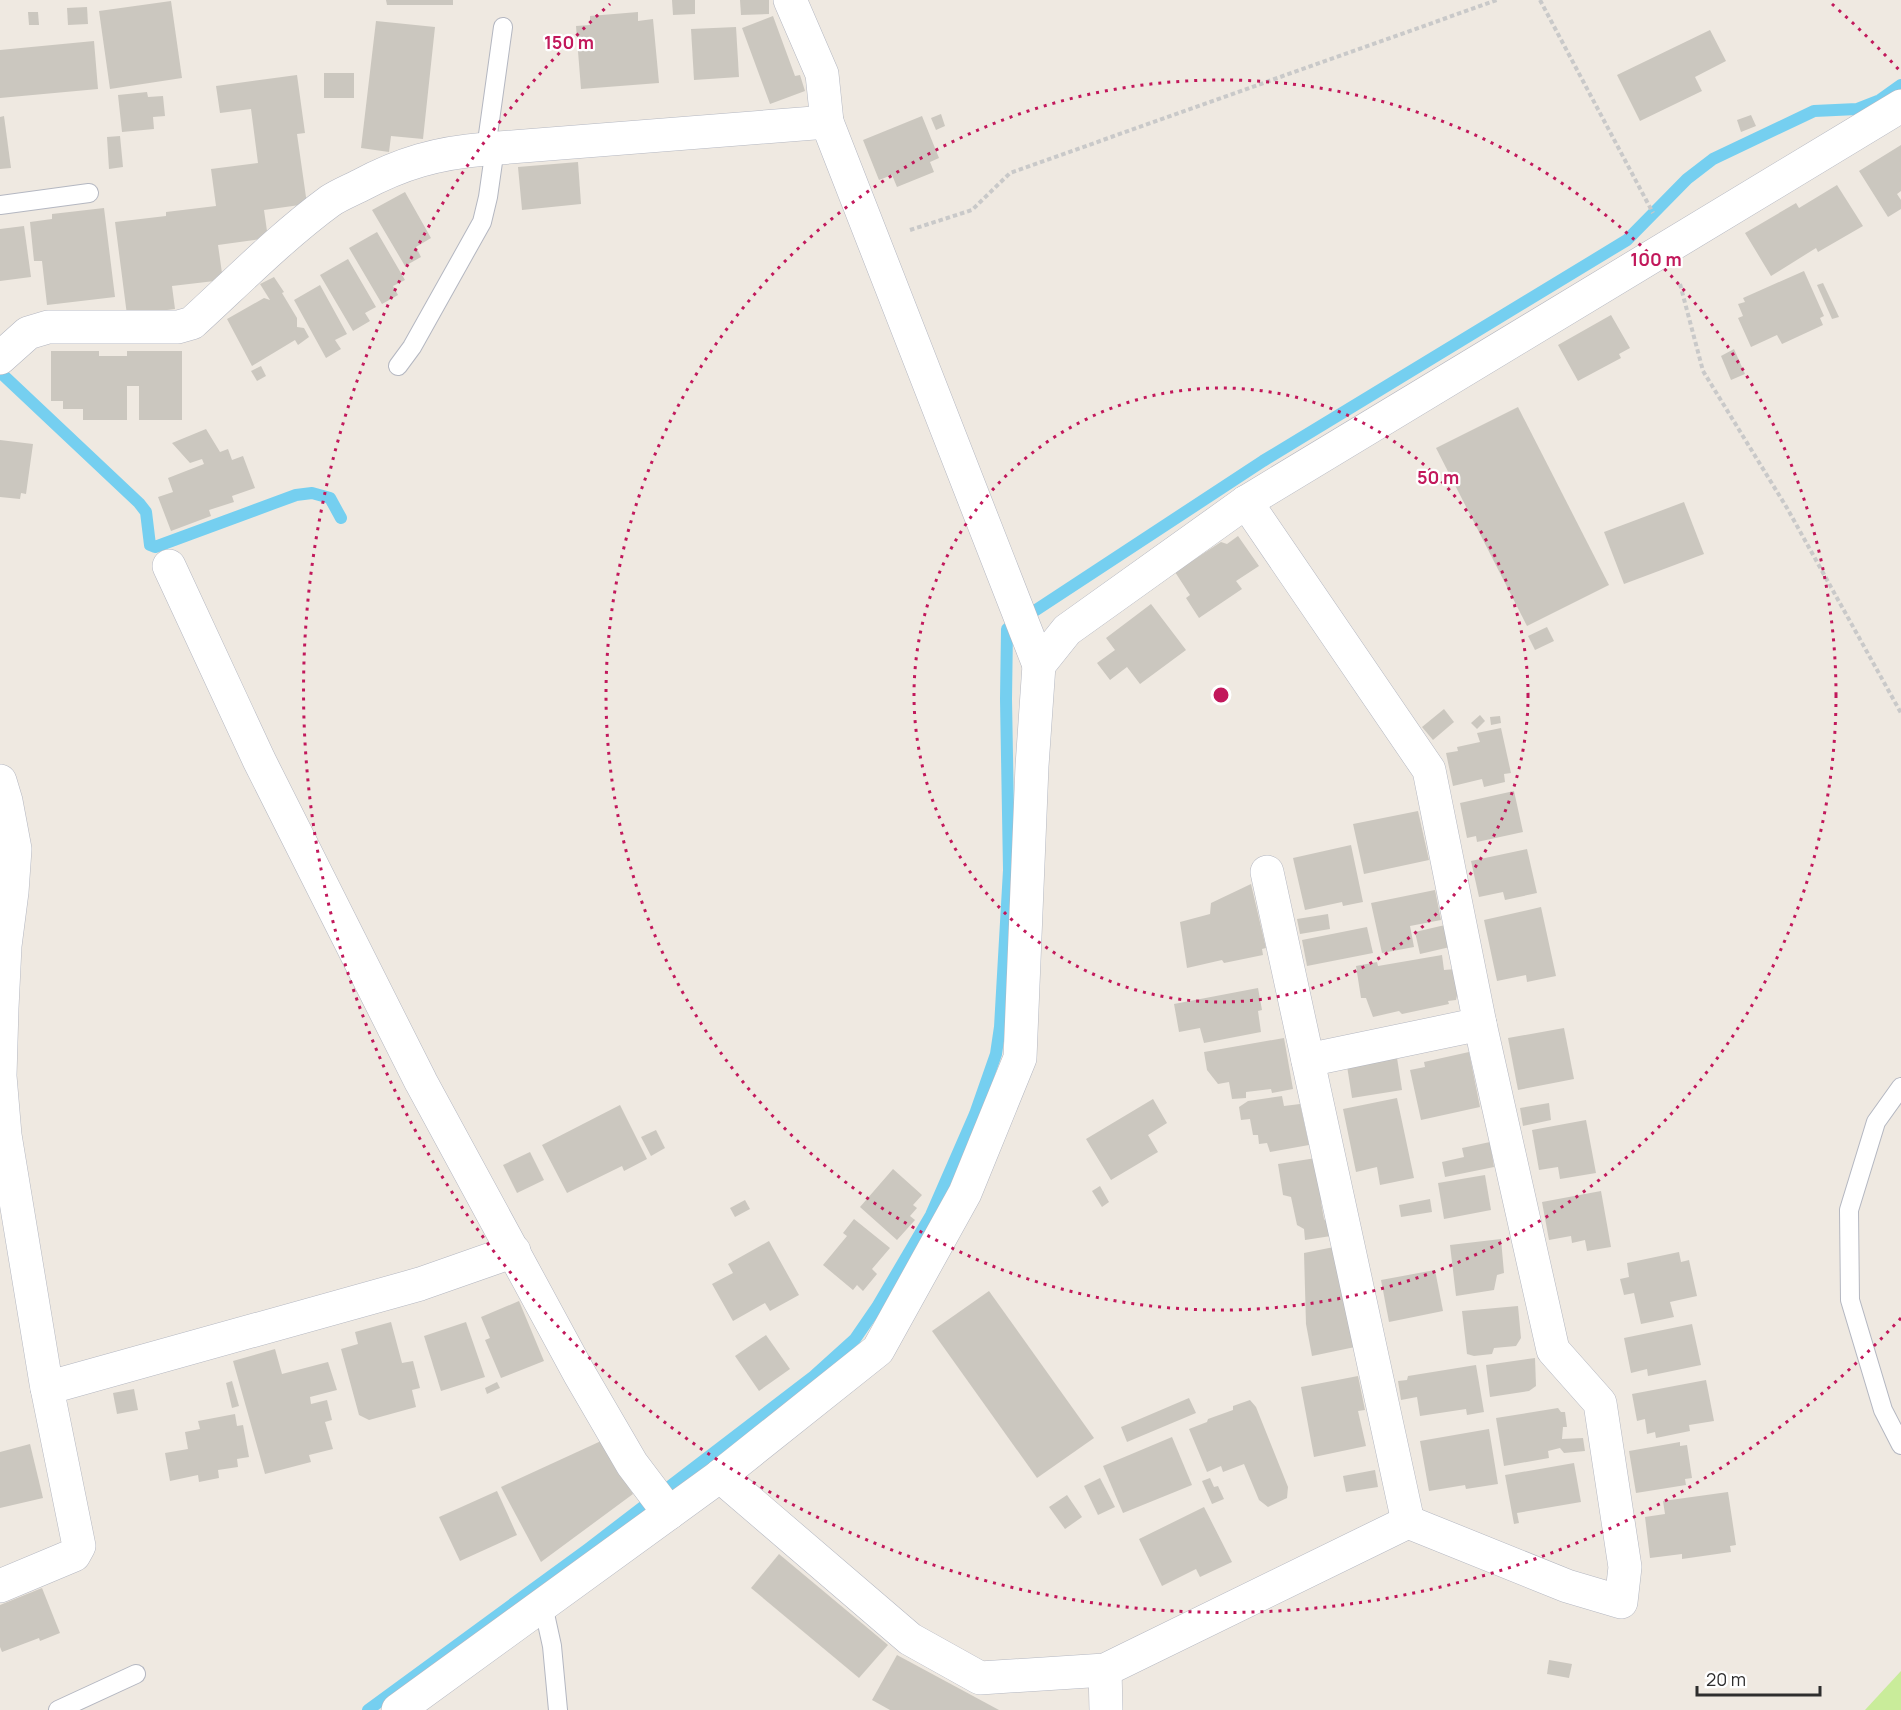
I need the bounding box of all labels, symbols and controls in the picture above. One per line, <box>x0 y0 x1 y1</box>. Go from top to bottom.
text: 150 m <box>544 30 594 54</box>
text: 100 m <box>1630 247 1682 271</box>
text: 50 m <box>1417 465 1459 489</box>
centre of rings <box>1211 685 1231 705</box>
scale bar <box>1697 1659 1820 1697</box>
text: 20 m <box>1706 1667 1746 1691</box>

